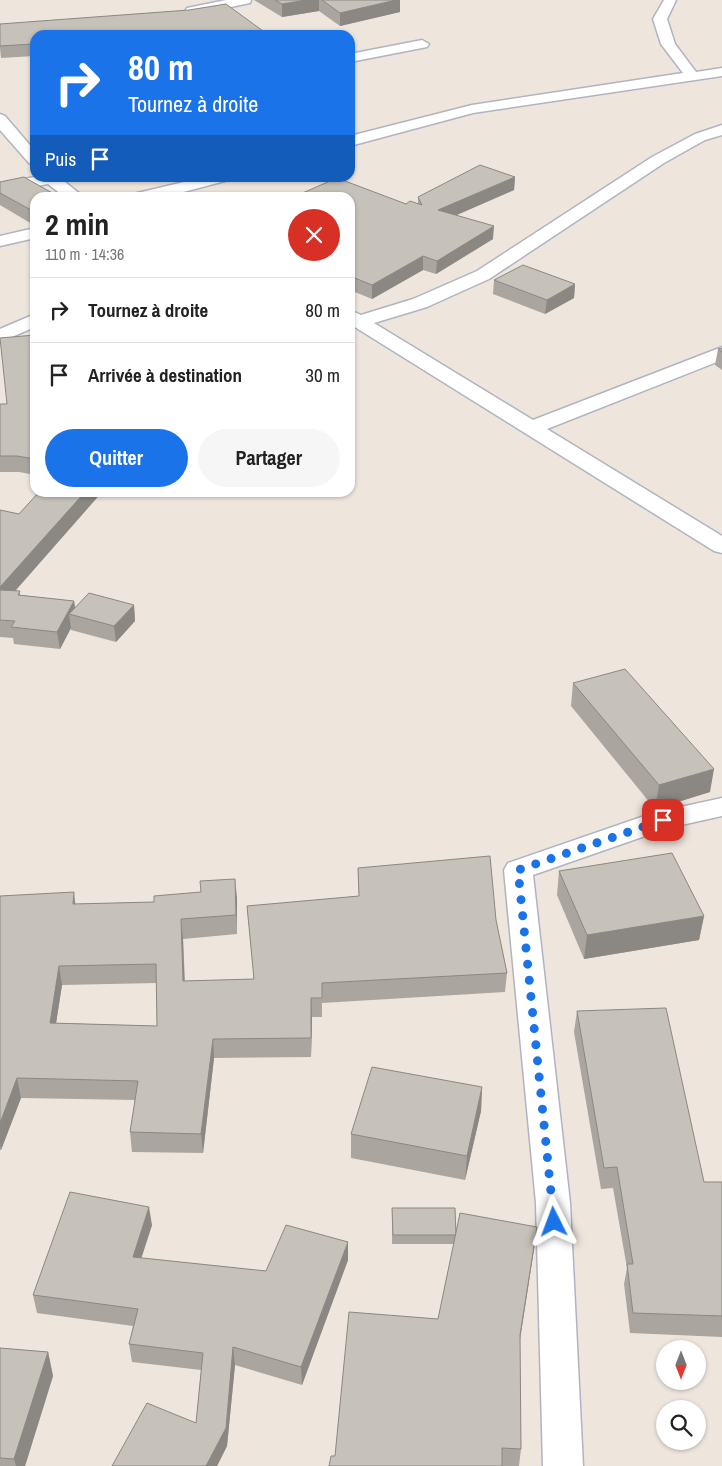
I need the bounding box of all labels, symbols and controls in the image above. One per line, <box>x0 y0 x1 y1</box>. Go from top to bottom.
text: 80 m <box>128 44 193 91</box>
icon: right <box>45 50 110 115</box>
text: Tournez à droite <box>128 89 258 119</box>
icon: arrive <box>86 145 114 173</box>
text: Puis <box>45 146 76 172</box>
text: 2 min <box>45 204 109 244</box>
button: close <box>288 209 340 261</box>
text: 110 m · 14:36 <box>45 243 124 265</box>
icon: right <box>45 296 73 324</box>
text: Tournez à droite <box>88 297 208 323</box>
text: 80 m <box>305 297 340 323</box>
icon: arrive <box>45 361 73 389</box>
text: Arrivée à destination <box>88 362 242 388</box>
text: 30 m <box>305 362 340 388</box>
button: Quitter <box>45 429 188 487</box>
button: Partager <box>198 429 340 487</box>
pin <box>642 799 684 841</box>
icon: arrive <box>649 806 677 834</box>
position arrow <box>527 1195 579 1247</box>
north arrow <box>656 1340 706 1390</box>
map controls <box>656 1340 706 1450</box>
button: search <box>656 1400 706 1450</box>

